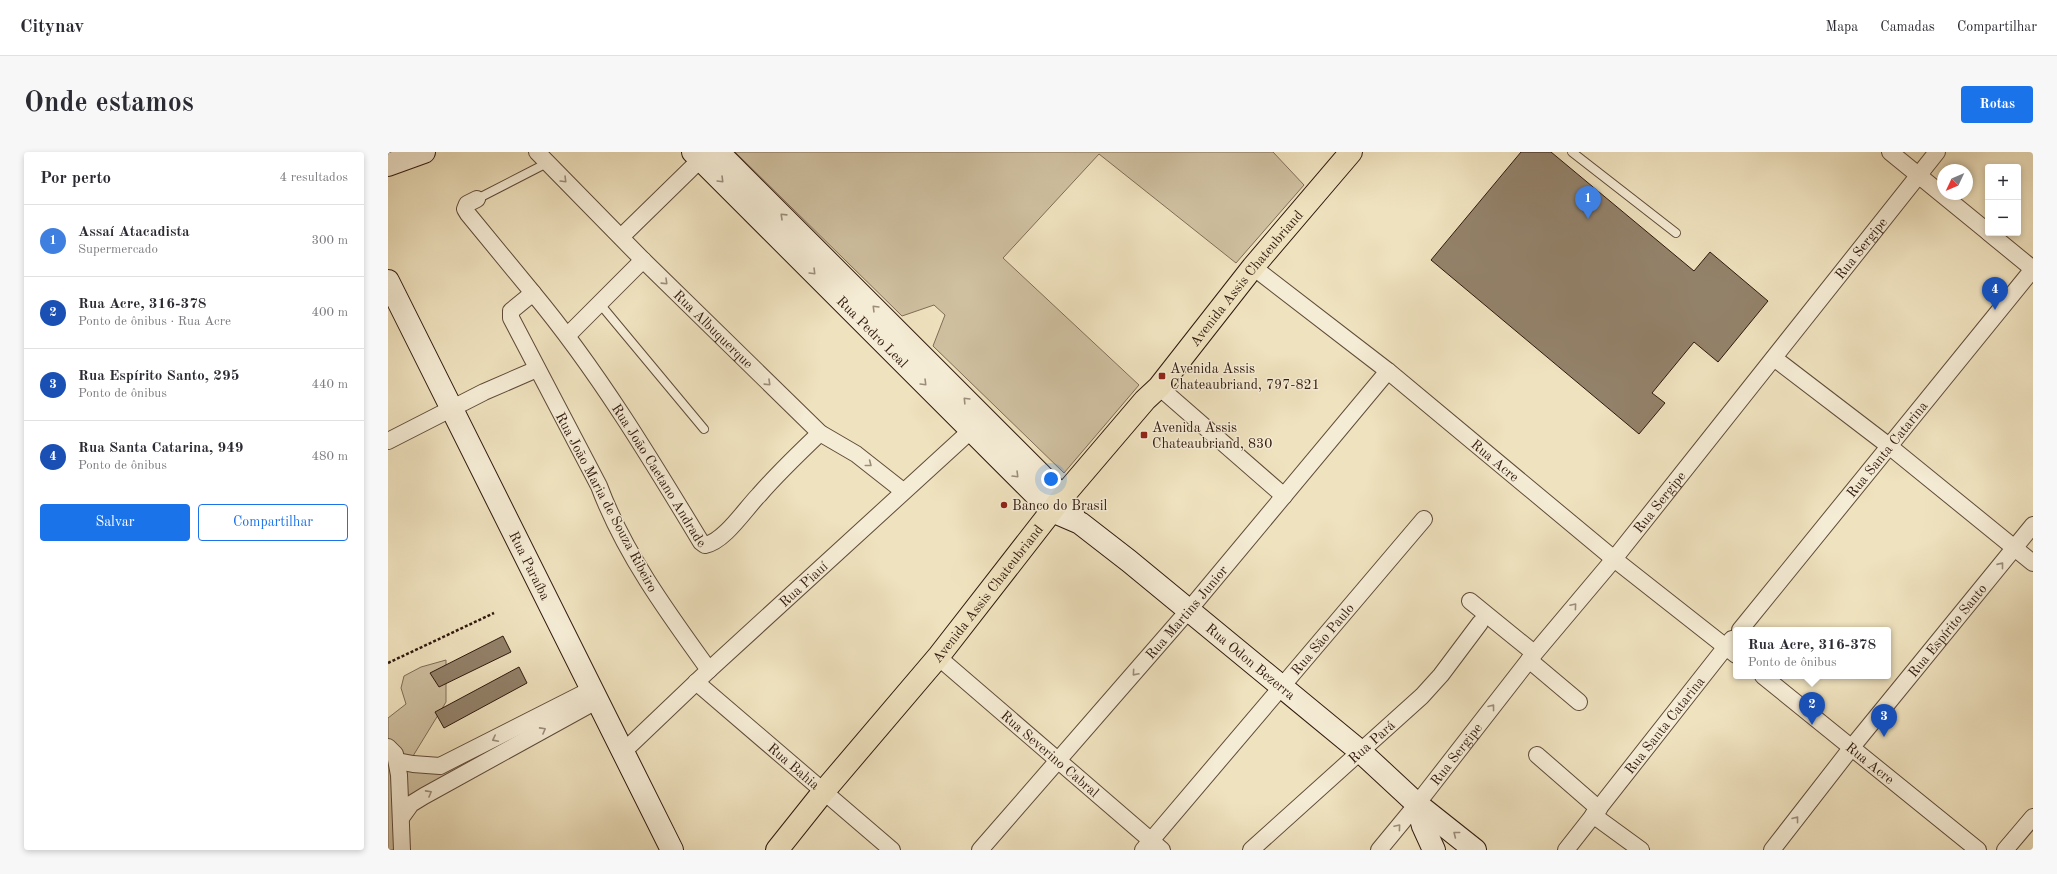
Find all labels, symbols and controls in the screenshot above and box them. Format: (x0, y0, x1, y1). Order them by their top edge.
text: Citynav (20, 18, 84, 37)
text: Mapa (1825, 20, 1858, 34)
text: Camadas (1880, 20, 1935, 34)
text: Compartilhar (1957, 20, 2037, 34)
button: Rotas (1961, 86, 2033, 123)
text: Onde estamos (24, 90, 194, 118)
north arrow (1937, 164, 1973, 200)
map controls (1985, 164, 2021, 236)
button: + (1985, 164, 2021, 200)
text: Por perto (40, 170, 111, 187)
text: 4 resultados (280, 171, 348, 184)
one-way arrow (559, 175, 567, 183)
one-way arrow (716, 175, 724, 183)
pin: 1 (1575, 186, 1601, 219)
button: − (1985, 200, 2021, 236)
street label: Avenida Assis Chateubriand (1188, 208, 1306, 349)
one-way arrow (780, 213, 788, 221)
street label: Rua Sergipe (1833, 215, 1890, 282)
text: Assaí Atacadista (78, 225, 190, 240)
text: 1 (49, 234, 57, 247)
text: 300 m (311, 234, 348, 247)
text: Supermercado (78, 243, 158, 256)
one-way arrow (808, 267, 816, 275)
one-way arrow (660, 277, 668, 285)
pin: 4 (1982, 277, 2008, 310)
street label: Rua Albuquerque (670, 288, 755, 371)
street label: Rua Pedro Leal (834, 294, 910, 371)
text: Rua Acre, 316-378 (78, 297, 207, 312)
one-way arrow (872, 305, 880, 313)
text: 2 (49, 306, 57, 319)
text: 400 m (311, 306, 348, 319)
text: Ponto de ônibus · Rua Acre (78, 315, 231, 328)
place label: Avenida Assis Chateaubriand, 797-821 (1170, 362, 1320, 392)
text: Rua Espírito Santo, 295 (78, 369, 239, 384)
marker: Avenida Assis Chateaubriand, 797-821 (1157, 371, 1167, 381)
text: 3 (49, 378, 57, 391)
text: 440 m (311, 378, 348, 391)
one-way arrow (763, 378, 771, 386)
one-way arrow (919, 378, 927, 386)
text: Ponto de ônibus (78, 387, 167, 400)
one-way arrow (963, 397, 971, 405)
street label: Rua Santa Catarina (1845, 399, 1931, 500)
street label: Rua João Caetano Andrade (609, 402, 708, 551)
street label: Rua João Maria de Souza Ribeiro (553, 410, 660, 595)
place label: Avenida Assis Chateaubriand, 830 (1152, 421, 1272, 451)
marker: Avenida Assis Chateaubriand, 830 (1139, 430, 1149, 440)
street label: Rua Acre (1468, 437, 1521, 485)
text: Rua Santa Catarina, 949 (78, 441, 244, 456)
text: 4 (49, 450, 57, 463)
text: 480 m (311, 450, 348, 463)
text: Ponto de ônibus (78, 459, 167, 472)
one-way arrow (864, 459, 871, 466)
your location (1041, 469, 1061, 489)
street label: Rua Sergipe (1632, 469, 1689, 536)
one-way arrow (1011, 470, 1019, 478)
place label: Banco do Brasil (1012, 499, 1107, 513)
marker: Banco do Brasil (999, 500, 1009, 510)
button: Salvar (40, 504, 190, 541)
button: Compartilhar (198, 504, 348, 541)
street label: Avenida Assis Chateubriand (930, 522, 1046, 666)
street label: Rua Paraíba (506, 529, 552, 603)
street label: Rua Piauí (777, 559, 831, 610)
street label: Rua Martins Junior (1143, 563, 1231, 662)
one-way arrow (1996, 563, 2003, 570)
street label: Rua Espírito Santo (1906, 582, 1990, 680)
street label: Rua São Paulo (1289, 601, 1357, 678)
one-way arrow (1569, 603, 1576, 611)
street label: Rua Odon Bezerra (1203, 621, 1298, 703)
popup (1733, 627, 1891, 679)
text: Rua Acre, 316-378 (1748, 638, 1876, 653)
text: Ponto de ônibus (1748, 656, 1837, 669)
one-way arrow (1133, 668, 1140, 675)
street label: Rua Santa Catarina (1623, 674, 1708, 777)
pin: 2 (1799, 692, 1825, 725)
one-way arrow (1487, 704, 1494, 711)
pin: 3 (1871, 704, 1897, 737)
street label: Rua Severino Cabral (998, 708, 1101, 800)
street label: Rua Pará (1346, 718, 1398, 767)
street label: Rua Sergipe (1428, 721, 1485, 788)
one-way arrow (539, 728, 546, 735)
one-way arrow (492, 734, 499, 742)
street label: Rua Acre (1843, 740, 1896, 787)
street label: Rua Bahia (765, 741, 822, 793)
one-way arrow (425, 790, 432, 797)
one-way arrow (1791, 817, 1798, 824)
one-way arrow (1393, 825, 1400, 832)
one-way arrow (1454, 832, 1461, 839)

